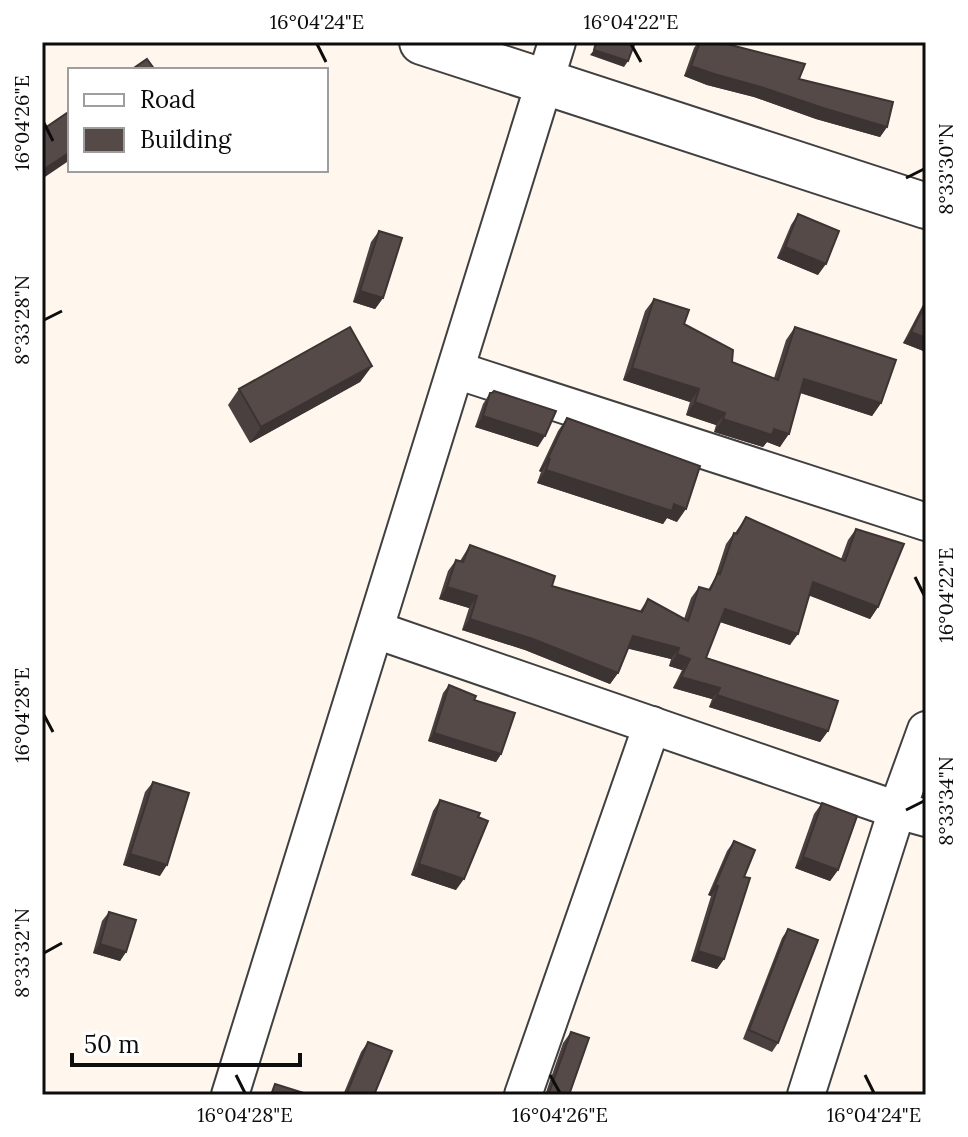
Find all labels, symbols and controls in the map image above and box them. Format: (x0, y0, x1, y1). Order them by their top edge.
text: 16°04'24"E (270, 9, 364, 34)
text: 16°04'22"E (584, 9, 678, 34)
legend (68, 68, 328, 172)
text: 16°04'26"E (9, 75, 34, 171)
text: Road (140, 84, 196, 115)
text: 8°33'30"N (933, 123, 958, 215)
text: Building (140, 124, 232, 155)
text: 8°33'28"N (9, 275, 34, 365)
text: 16°04'22"E (933, 548, 958, 642)
text: 16°04'28"E (9, 667, 34, 763)
text: 8°33'34"N (933, 756, 958, 846)
text: 8°33'32"N (9, 908, 34, 998)
scale bar (72, 1017, 300, 1067)
text: 50 m (84, 1029, 140, 1060)
text: 16°04'28"E (197, 1102, 293, 1127)
text: 16°04'26"E (512, 1102, 608, 1127)
text: 16°04'24"E (827, 1102, 921, 1127)

